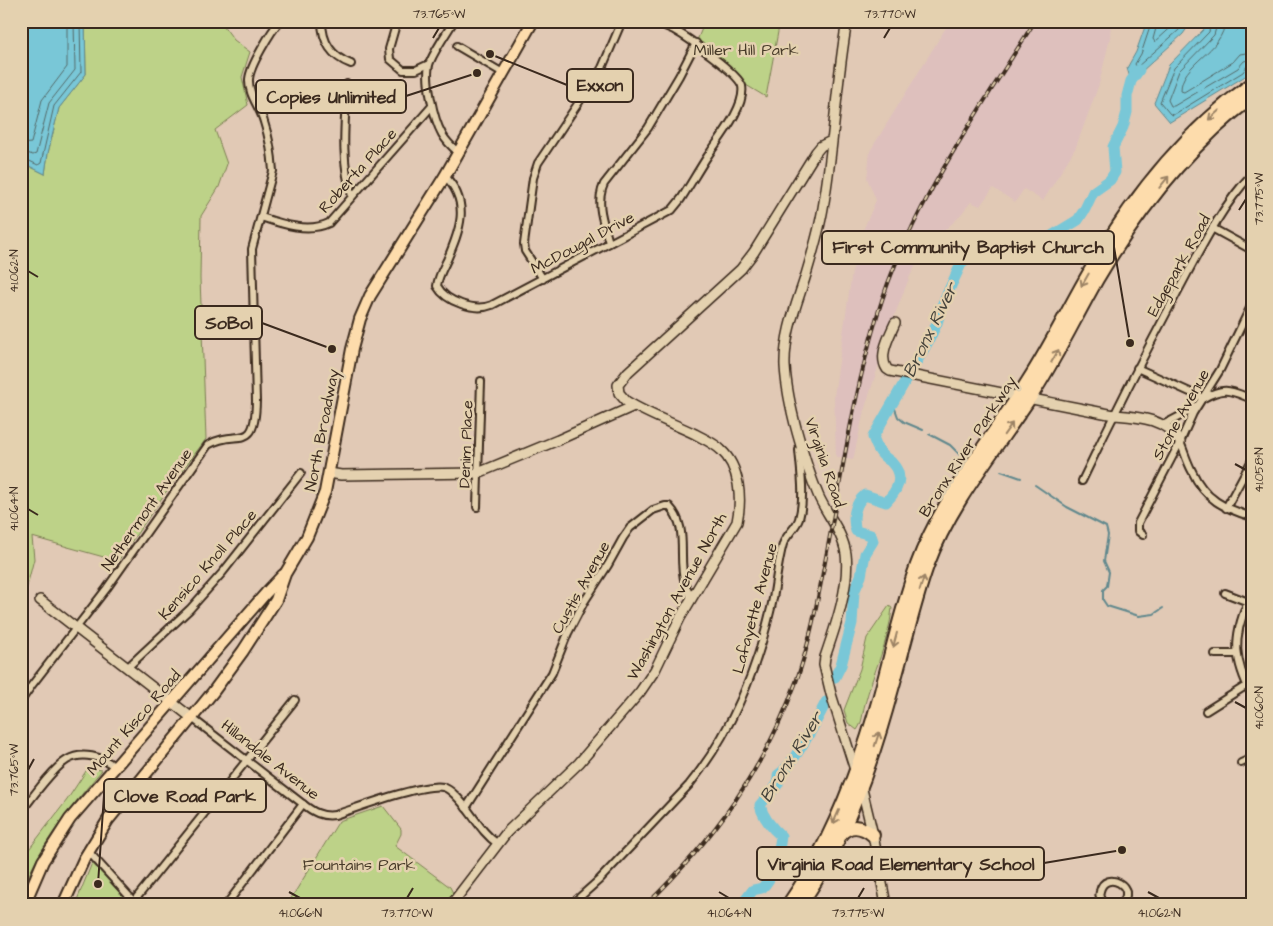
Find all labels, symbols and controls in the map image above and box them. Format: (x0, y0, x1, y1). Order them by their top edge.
text: 73.765°W (413, 6, 466, 23)
text: 73.770°W (864, 6, 916, 23)
park label: Miller Hill Park (693, 39, 799, 61)
callout: Exxon (567, 69, 633, 102)
text: Exxon (577, 73, 623, 98)
callout: Copies Unlimited (256, 80, 406, 113)
text: Copies Unlimited (266, 85, 396, 110)
one-way arrow (1207, 109, 1220, 120)
street label: Roberta Place (314, 123, 402, 218)
text: 73.775°W (1251, 172, 1268, 225)
one-way arrow (1158, 176, 1169, 189)
street label: McDougal Drive (527, 206, 639, 280)
street label: Edgepark Road (1142, 211, 1217, 321)
callout: First Community Baptist Church (822, 231, 1114, 264)
text: First Community Baptist Church (832, 235, 1105, 261)
text: 41.062°N (6, 249, 23, 293)
one-way arrow (1080, 272, 1090, 287)
water label: Bronx River (897, 277, 965, 382)
callout: SoBol (195, 306, 262, 339)
text: SoBol (204, 311, 253, 336)
one-way arrow (1050, 349, 1060, 364)
street label: Stone Avenue (1147, 365, 1215, 464)
street label: North Broadway (299, 367, 346, 493)
street label: Bronx River Parkway (914, 372, 1023, 522)
street label: Denim Place (453, 399, 479, 488)
street label: Virginia Road (798, 414, 851, 511)
one-way arrow (1003, 422, 1013, 436)
street label: Nethermont Avenue (96, 444, 198, 575)
text: 41.058°N (1251, 447, 1268, 493)
text: 41.064°N (6, 486, 23, 531)
street label: Kensico Knoll Place (153, 504, 262, 625)
street label: Washington Avenue North (622, 509, 733, 685)
street label: Custis Avenue (546, 537, 616, 638)
street label: Lafayette Avenue (727, 540, 784, 676)
one-way arrow (918, 576, 927, 591)
one-way arrow (890, 632, 899, 648)
street label: Mount Kisco Road (82, 665, 186, 780)
text: 41.060°N (1251, 685, 1268, 730)
water label: Bronx River (754, 706, 830, 807)
street label: Hillandale Avenue (217, 714, 324, 805)
one-way arrow (873, 732, 883, 748)
text: 73.765°W (6, 743, 23, 796)
callout: Clove Road Park (104, 779, 266, 812)
text: Clove Road Park (114, 784, 257, 809)
one-way arrow (831, 809, 841, 824)
callout: Virginia Road Elementary School (757, 847, 1044, 880)
text: Virginia Road Elementary School (767, 852, 1035, 878)
park label: Fountains Park (303, 854, 416, 876)
text: 41.066°N (278, 905, 323, 922)
text: 73.770°W (381, 905, 433, 922)
text: 41.064°N (707, 905, 752, 922)
text: 73.775°W (832, 905, 885, 922)
text: 41.062°N (1137, 905, 1181, 922)

